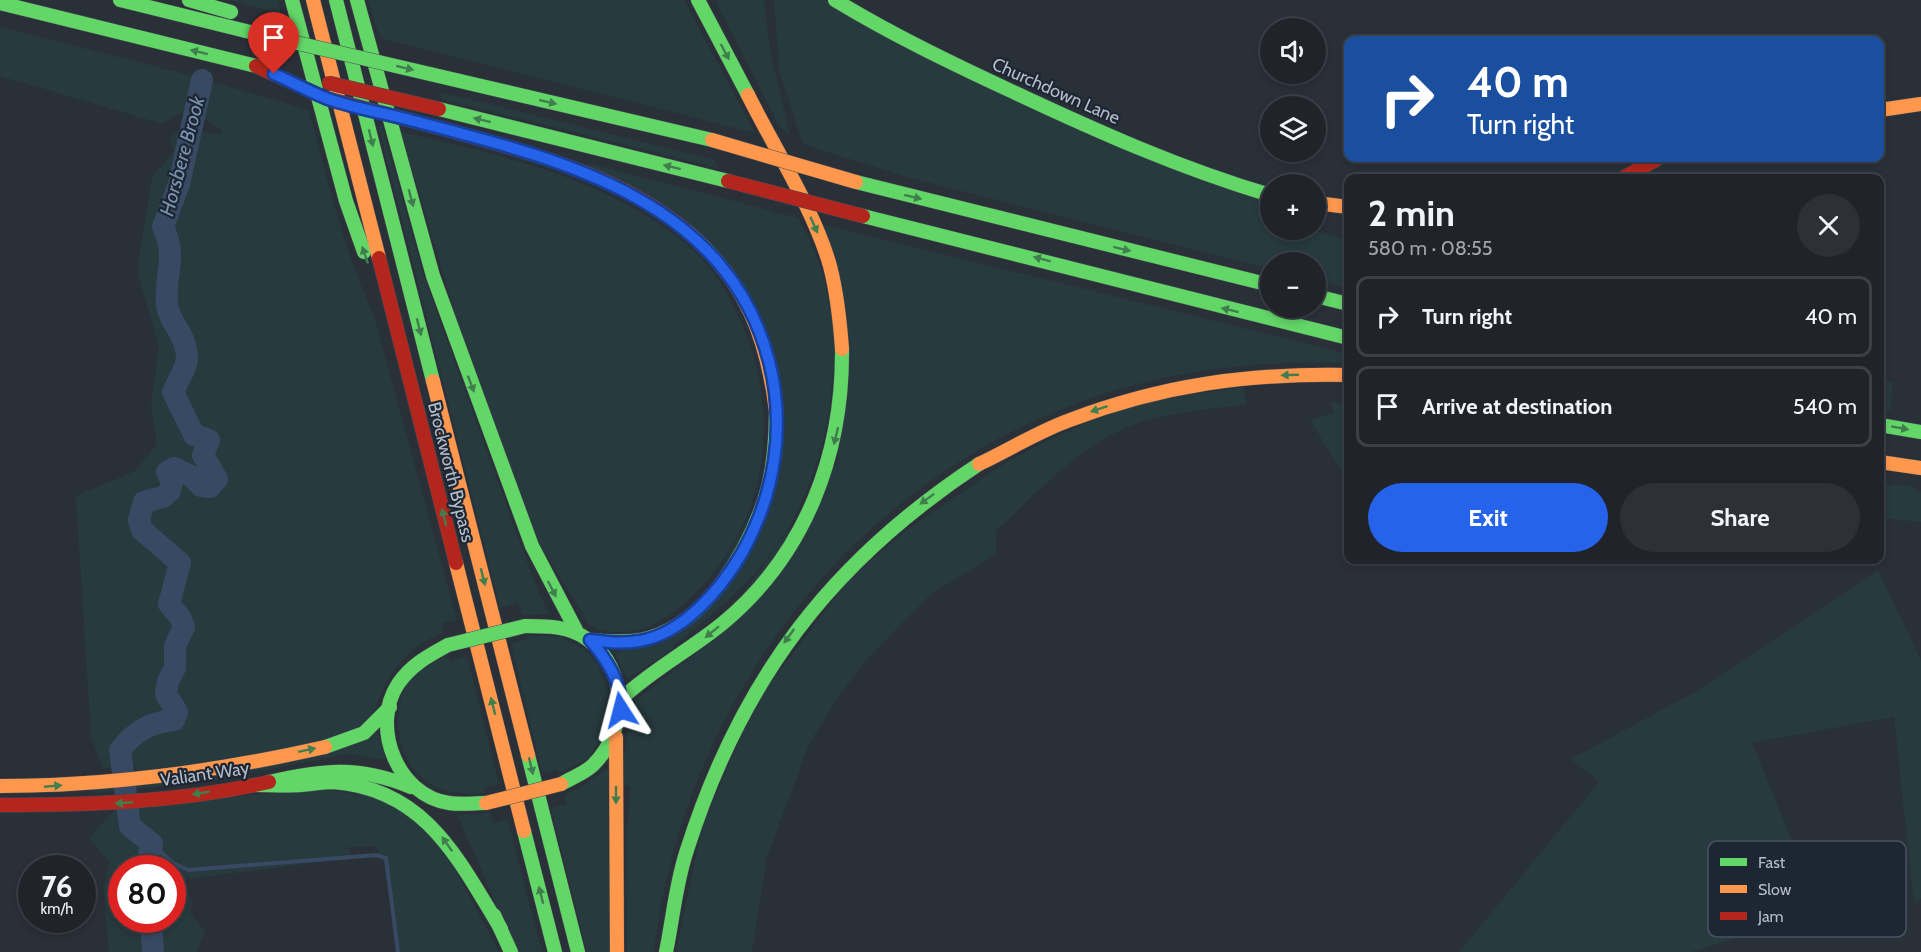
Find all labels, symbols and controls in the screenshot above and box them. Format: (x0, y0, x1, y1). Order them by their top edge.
pin (248, 12, 299, 74)
map controls (1260, 18, 1326, 318)
button: sound (1260, 18, 1326, 84)
icon: arrive (257, 21, 290, 54)
one-way arrow (720, 43, 730, 60)
one-way arrow (190, 46, 208, 56)
street label: Churchdown Lane (989, 53, 1123, 129)
text: 40 m (1467, 56, 1569, 108)
icon: right (1368, 60, 1446, 138)
one-way arrow (396, 64, 415, 74)
water label: Horsbere Brook (155, 92, 210, 218)
button: layers (1260, 96, 1326, 162)
one-way arrow (539, 97, 557, 107)
text: Turn right (1467, 108, 1574, 141)
one-way arrow (473, 115, 492, 125)
one-way arrow (367, 129, 377, 147)
one-way arrow (662, 162, 681, 172)
button: + (1260, 174, 1326, 240)
one-way arrow (406, 189, 416, 208)
text: 2 min (1368, 191, 1455, 235)
one-way arrow (903, 192, 922, 202)
button: close (1797, 194, 1860, 257)
one-way arrow (809, 217, 819, 235)
text: 580 m · 08:55 (1368, 236, 1493, 260)
one-way arrow (1113, 245, 1131, 255)
one-way arrow (359, 246, 369, 264)
button: − (1260, 252, 1326, 318)
one-way arrow (1033, 254, 1051, 264)
icon: right (1371, 300, 1404, 333)
text: Turn right (1422, 303, 1512, 330)
text: 40 m (1805, 303, 1857, 330)
one-way arrow (1221, 304, 1240, 314)
one-way arrow (415, 318, 425, 336)
one-way arrow (1281, 370, 1300, 380)
one-way arrow (467, 375, 477, 393)
icon: arrive (1371, 390, 1404, 423)
text: Arrive at destination (1422, 393, 1612, 420)
text: 540 m (1793, 393, 1857, 420)
street label: Brockworth Bypass (423, 400, 479, 544)
one-way arrow (1090, 405, 1108, 414)
one-way arrow (1891, 424, 1910, 433)
one-way arrow (831, 427, 841, 446)
button: Exit (1368, 483, 1608, 552)
button: Share (1620, 483, 1860, 552)
one-way arrow (920, 493, 935, 505)
one-way arrow (439, 508, 449, 527)
one-way arrow (478, 568, 488, 586)
one-way arrow (548, 580, 557, 597)
one-way arrow (704, 625, 719, 638)
one-way arrow (784, 629, 796, 644)
position arrow (589, 678, 653, 742)
one-way arrow (488, 697, 497, 715)
one-way arrow (298, 745, 317, 754)
street label: Valiant Way (159, 757, 251, 791)
one-way arrow (526, 757, 536, 775)
one-way arrow (44, 781, 63, 791)
one-way arrow (611, 786, 621, 805)
one-way arrow (191, 789, 210, 798)
one-way arrow (114, 798, 133, 807)
one-way arrow (441, 836, 453, 852)
legend (1708, 841, 1906, 937)
text: Fast (1758, 853, 1786, 872)
speed limit sign: 80 (108, 855, 186, 933)
text: 76 (41, 868, 73, 905)
text: Slow (1758, 880, 1792, 899)
one-way arrow (536, 886, 545, 904)
text: km/h (41, 900, 73, 918)
text: Jam (1757, 907, 1784, 926)

